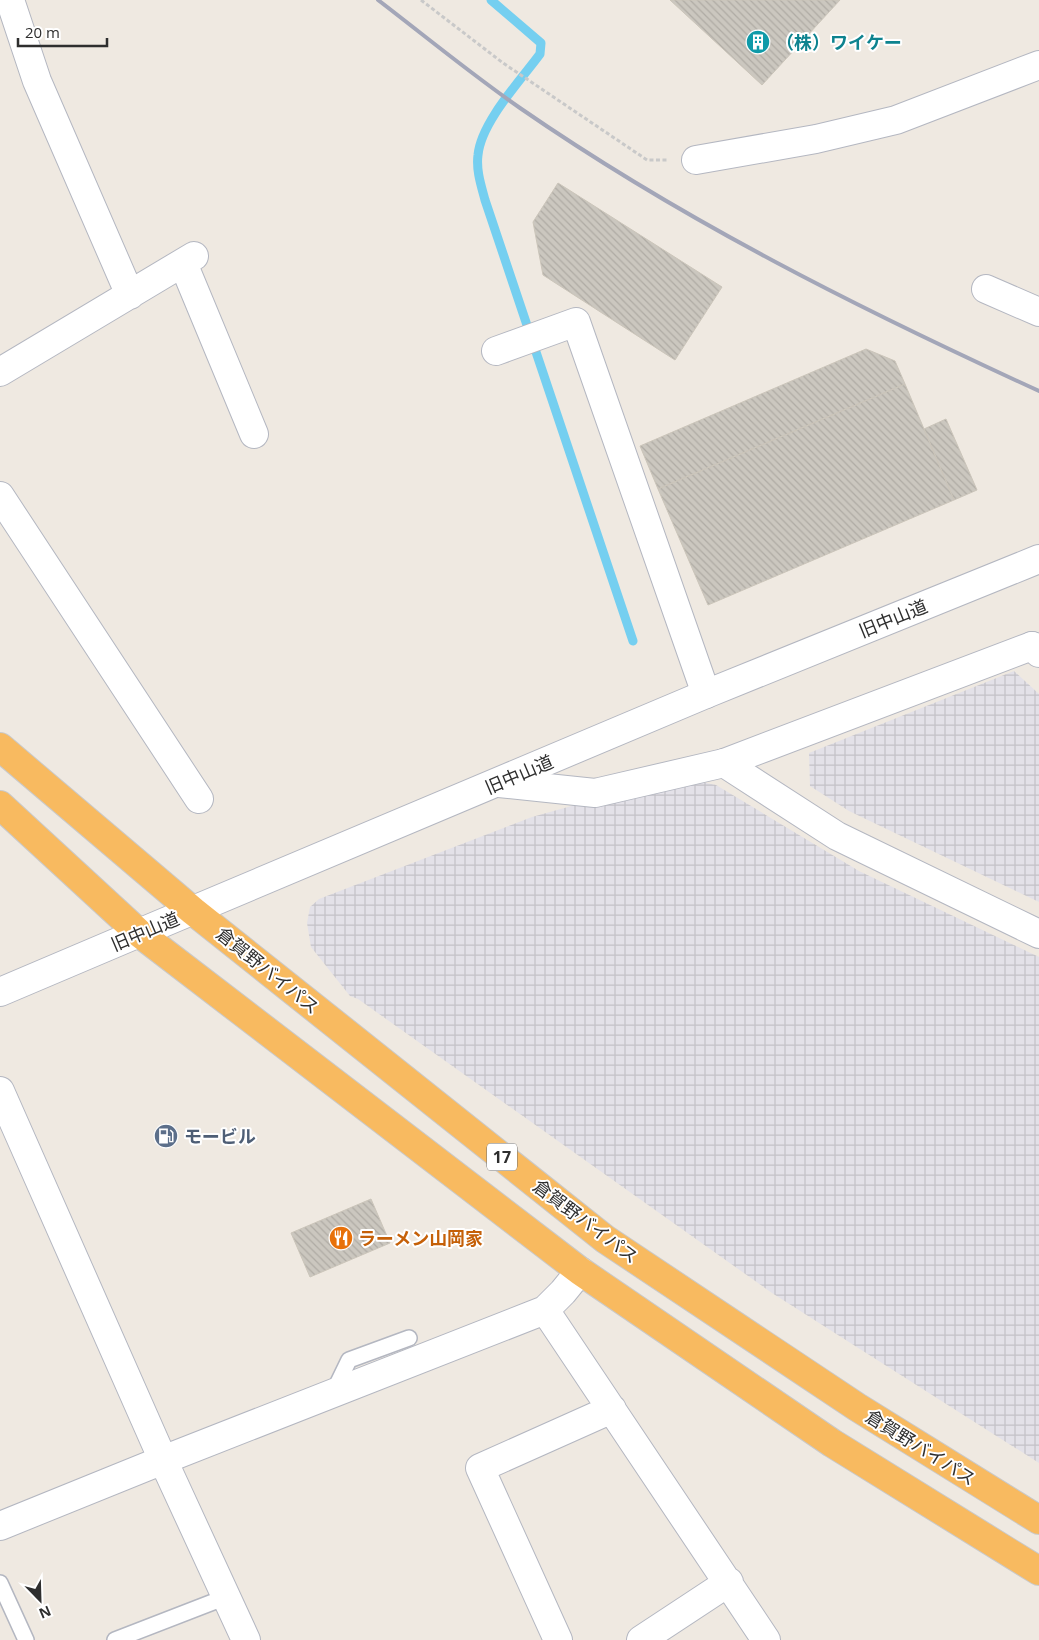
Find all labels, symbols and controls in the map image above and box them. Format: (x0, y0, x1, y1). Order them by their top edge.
scale bar (18, 15, 106, 47)
text: 20 m (25, 22, 60, 42)
building icon: （株）ワイケー (745, 29, 771, 55)
place label: （株）ワイケー (776, 30, 902, 54)
street label: 旧中山道 (855, 593, 931, 643)
street label: 旧中山道 (481, 749, 557, 799)
street label: 旧中山道 (107, 906, 183, 956)
street label: 倉賀野バイパス (212, 921, 324, 1019)
fuel station icon: モービル (153, 1123, 179, 1149)
place label: モービル (184, 1124, 256, 1148)
road number: 17 (487, 1144, 517, 1170)
street label: 倉賀野バイパス (529, 1174, 643, 1268)
restaurant icon: ラーメン山岡家 (328, 1225, 354, 1251)
place label: ラーメン山岡家 (358, 1226, 483, 1250)
street label: 倉賀野バイパス (861, 1404, 981, 1490)
north arrow (15, 1575, 65, 1625)
text: N (36, 1601, 54, 1623)

